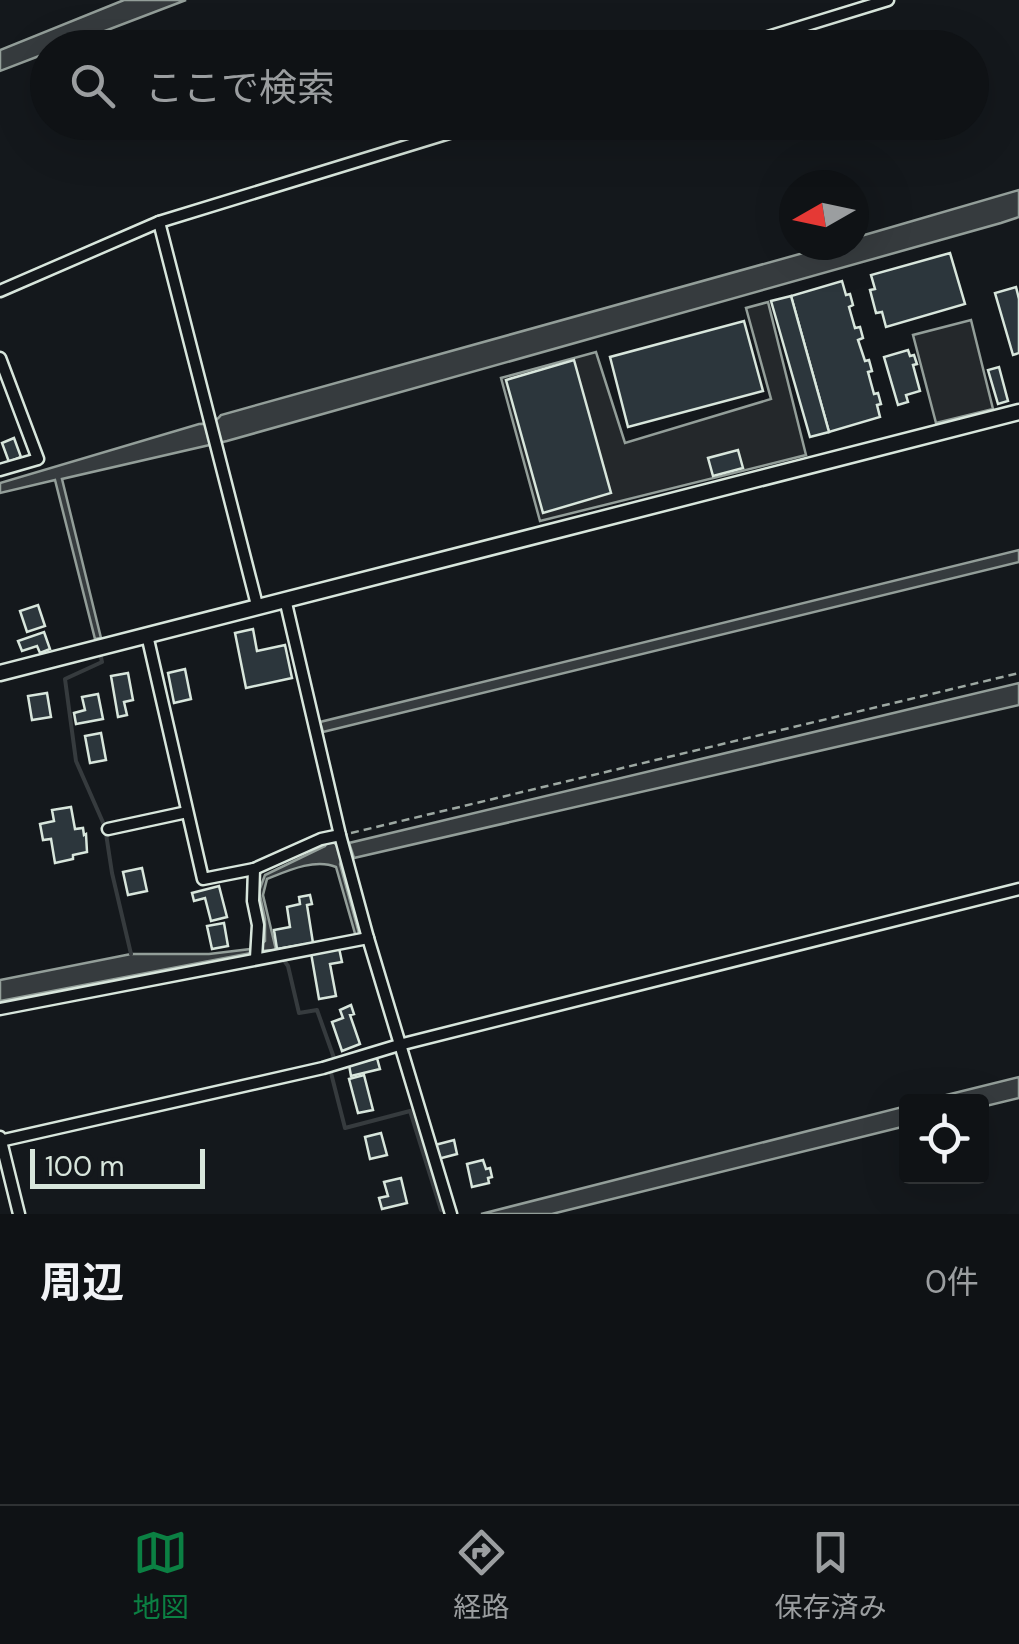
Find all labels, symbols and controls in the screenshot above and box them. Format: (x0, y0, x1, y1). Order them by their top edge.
search box (30, 30, 989, 140)
icon: search (65, 58, 120, 113)
text: ここで検索 (145, 63, 335, 113)
north arrow (779, 170, 869, 260)
map controls (899, 1094, 989, 1184)
button: locate (899, 1094, 989, 1184)
scale bar (30, 1144, 205, 1188)
text: 100 m (45, 1148, 124, 1185)
text: 周辺 (40, 1255, 124, 1310)
text: 0件 (925, 1261, 979, 1303)
tab: 地図 (132, 1525, 189, 1626)
tab: 経路 (453, 1525, 510, 1626)
tab: 保存済み (774, 1525, 887, 1626)

